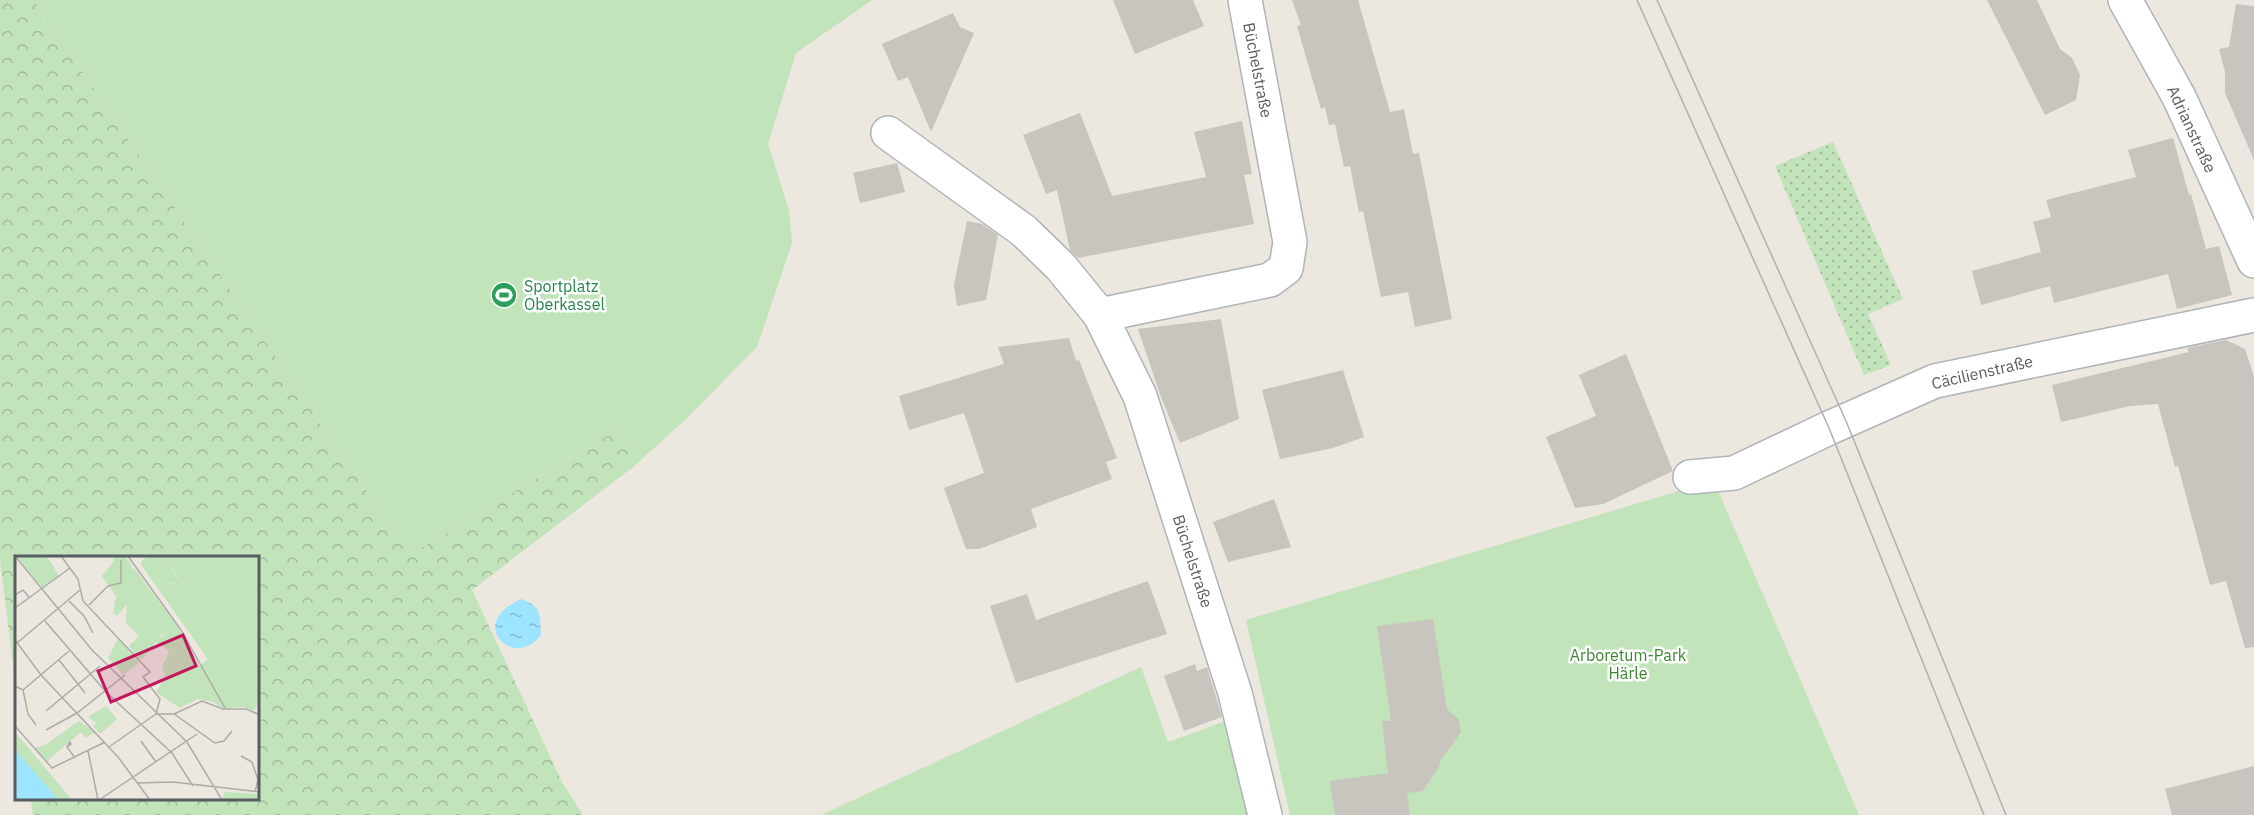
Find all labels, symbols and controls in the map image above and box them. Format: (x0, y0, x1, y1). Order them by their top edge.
street label: Büchelstraße (1239, 21, 1277, 119)
street label: Adrianstraße (2163, 82, 2221, 176)
place label: Sportplatz Oberkassel (524, 276, 605, 314)
sports icon: Sportplatz Oberkassel (489, 280, 519, 310)
street label: Cäcilienstraße (1929, 351, 2035, 393)
street label: Büchelstraße (1169, 512, 1217, 610)
inset map (15, 556, 260, 800)
park label: Arboretum-Park Härle (1570, 645, 1687, 683)

